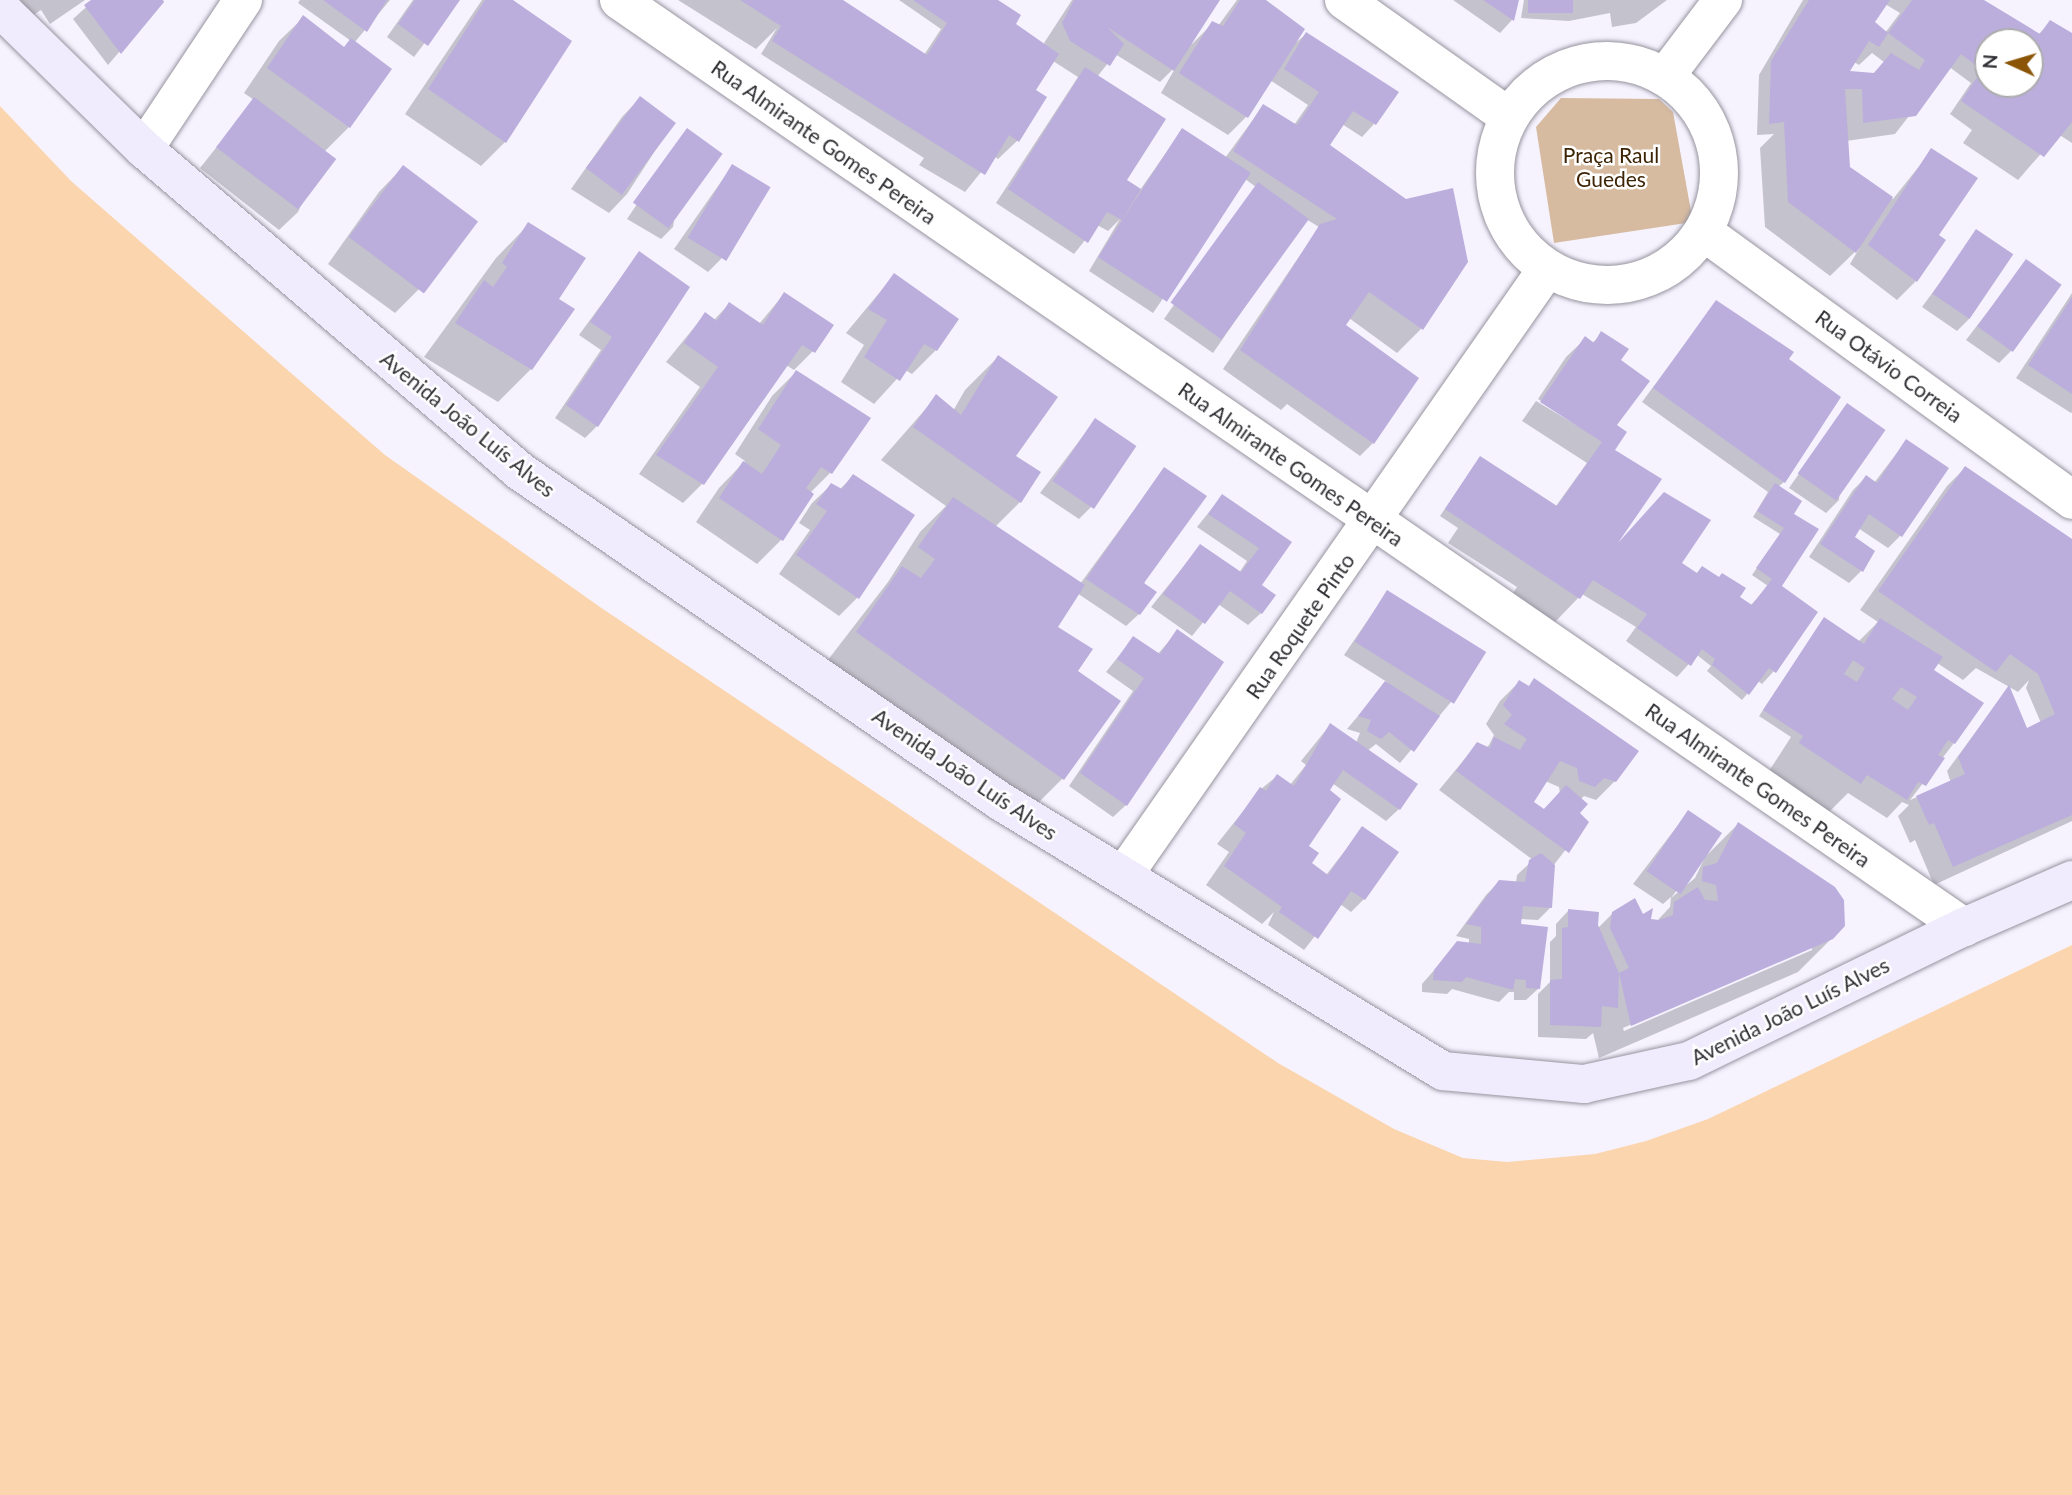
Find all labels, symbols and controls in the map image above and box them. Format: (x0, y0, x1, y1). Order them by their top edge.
north arrow (1974, 28, 2044, 98)
street label: Rua Almirante Gomes Pereira (706, 54, 942, 230)
text: N (1978, 54, 2002, 70)
park label: Praça Raul Guedes (1563, 142, 1659, 192)
street label: Rua Otávio Correia (1811, 304, 1967, 428)
street label: Avenida João Luís Alves (375, 345, 561, 503)
street label: Rua Almirante Gomes Pereira (1173, 376, 1409, 552)
street label: Rua Roquete Pinto (1240, 548, 1360, 704)
street label: Rua Almirante Gomes Pereira (1640, 697, 1876, 873)
street label: Avenida João Luís Alves (867, 702, 1063, 846)
street label: Avenida João Luís Alves (1686, 952, 1894, 1070)

